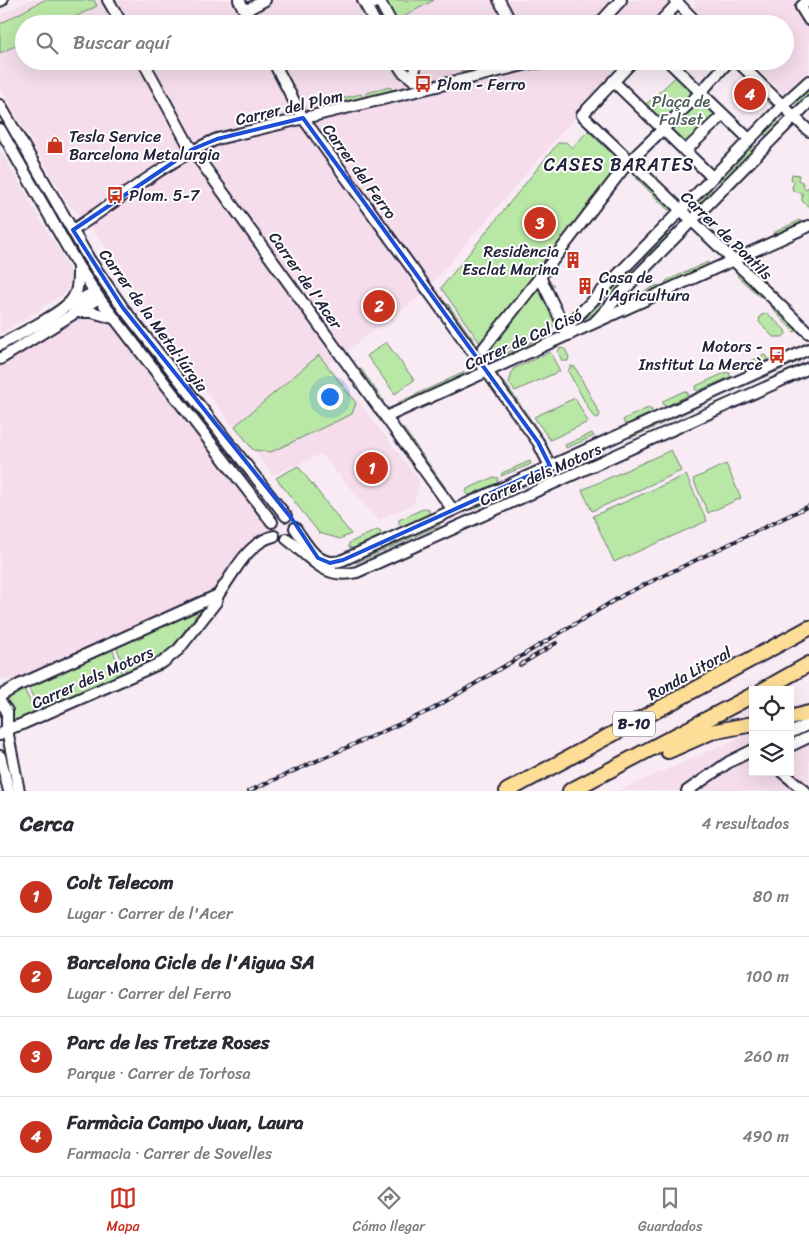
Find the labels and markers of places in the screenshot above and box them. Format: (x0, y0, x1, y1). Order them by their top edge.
place label: Plom - Ferro (437, 70, 525, 99)
bus stop icon: Plom - Ferro (413, 74, 433, 94)
pin: 4 (734, 75, 766, 113)
place label: Tesla Service Barcelona Metalurgia (69, 122, 220, 169)
shop icon: Tesla Service Barcelona Metalurgia (45, 135, 65, 155)
place label: Plom. 5-7 (129, 181, 200, 210)
bus stop icon: Plom. 5-7 (105, 185, 125, 205)
pin: 3 (524, 204, 556, 242)
place label: Residència Esclat Marina (462, 237, 559, 284)
building icon: Residència Esclat Marina (563, 250, 583, 270)
place label: Casa de l'Agricultura (599, 263, 690, 310)
building icon: Casa de l'Agricultura (575, 276, 595, 296)
pin: 2 (363, 287, 395, 325)
place label: Motors - Institut La Mercè (638, 332, 763, 379)
bus stop icon: Motors - Institut La Mercè (767, 345, 787, 365)
pin: 1 (356, 449, 388, 487)

